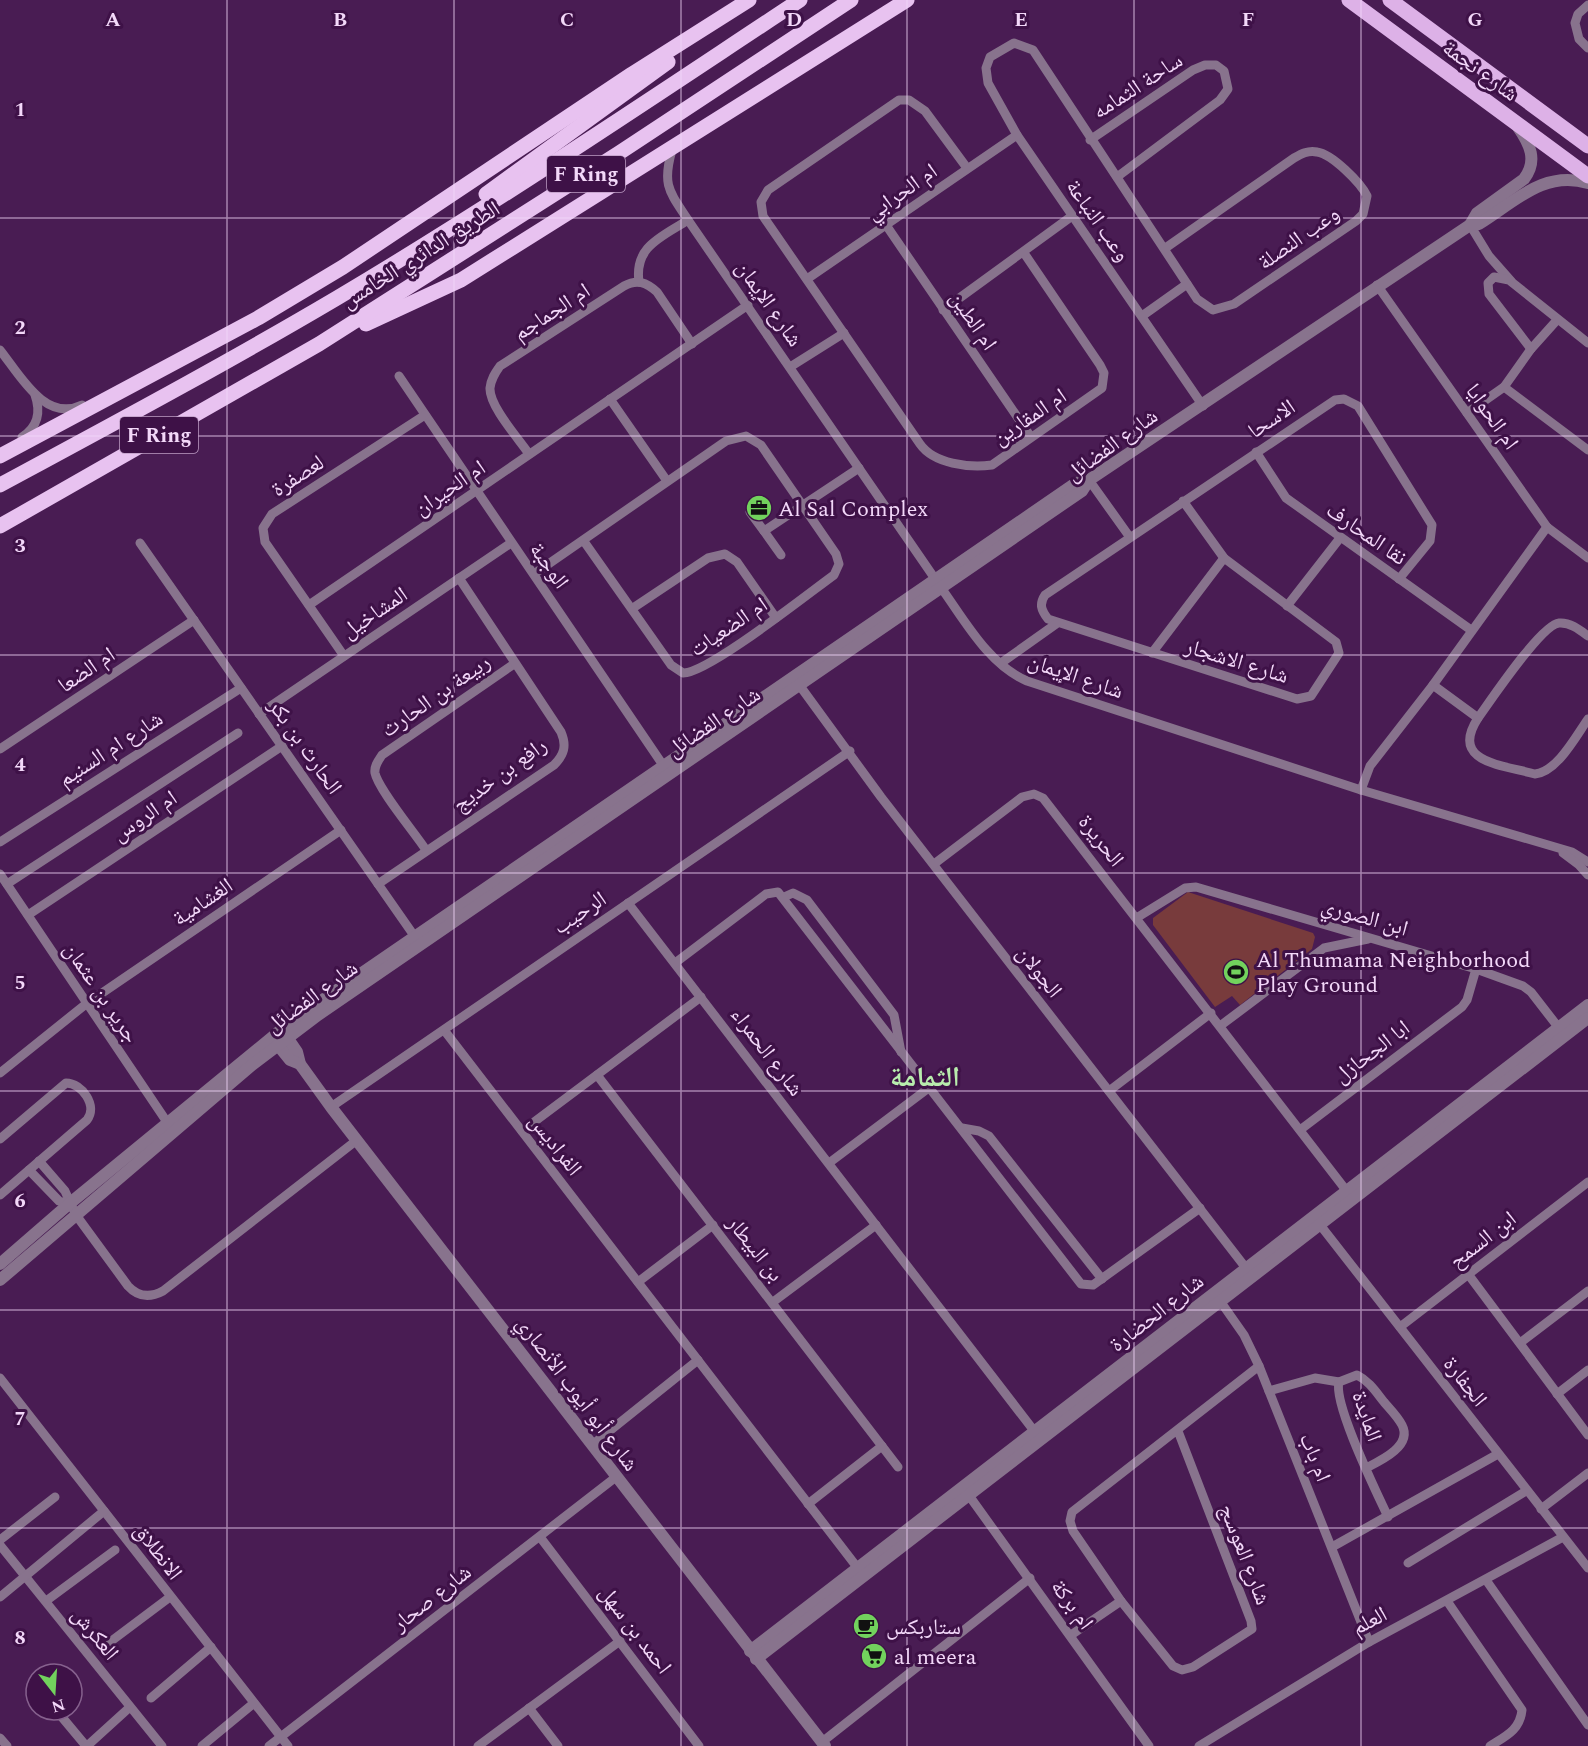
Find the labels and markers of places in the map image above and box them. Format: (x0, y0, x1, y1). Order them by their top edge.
office icon: Al Sal Complex (744, 493, 774, 523)
place label: Al Sal Complex (778, 493, 928, 526)
place label: Al Thumama Neighborhood Play Ground (1256, 944, 1530, 1002)
sports icon: Al Thumama Neighborhood Play Ground (1221, 957, 1251, 987)
cafe icon: ستاربكس (851, 1611, 881, 1641)
place label: ستاربكس (886, 1611, 961, 1644)
supermarket icon: al meera (859, 1641, 889, 1671)
place label: al meera (894, 1641, 977, 1674)

